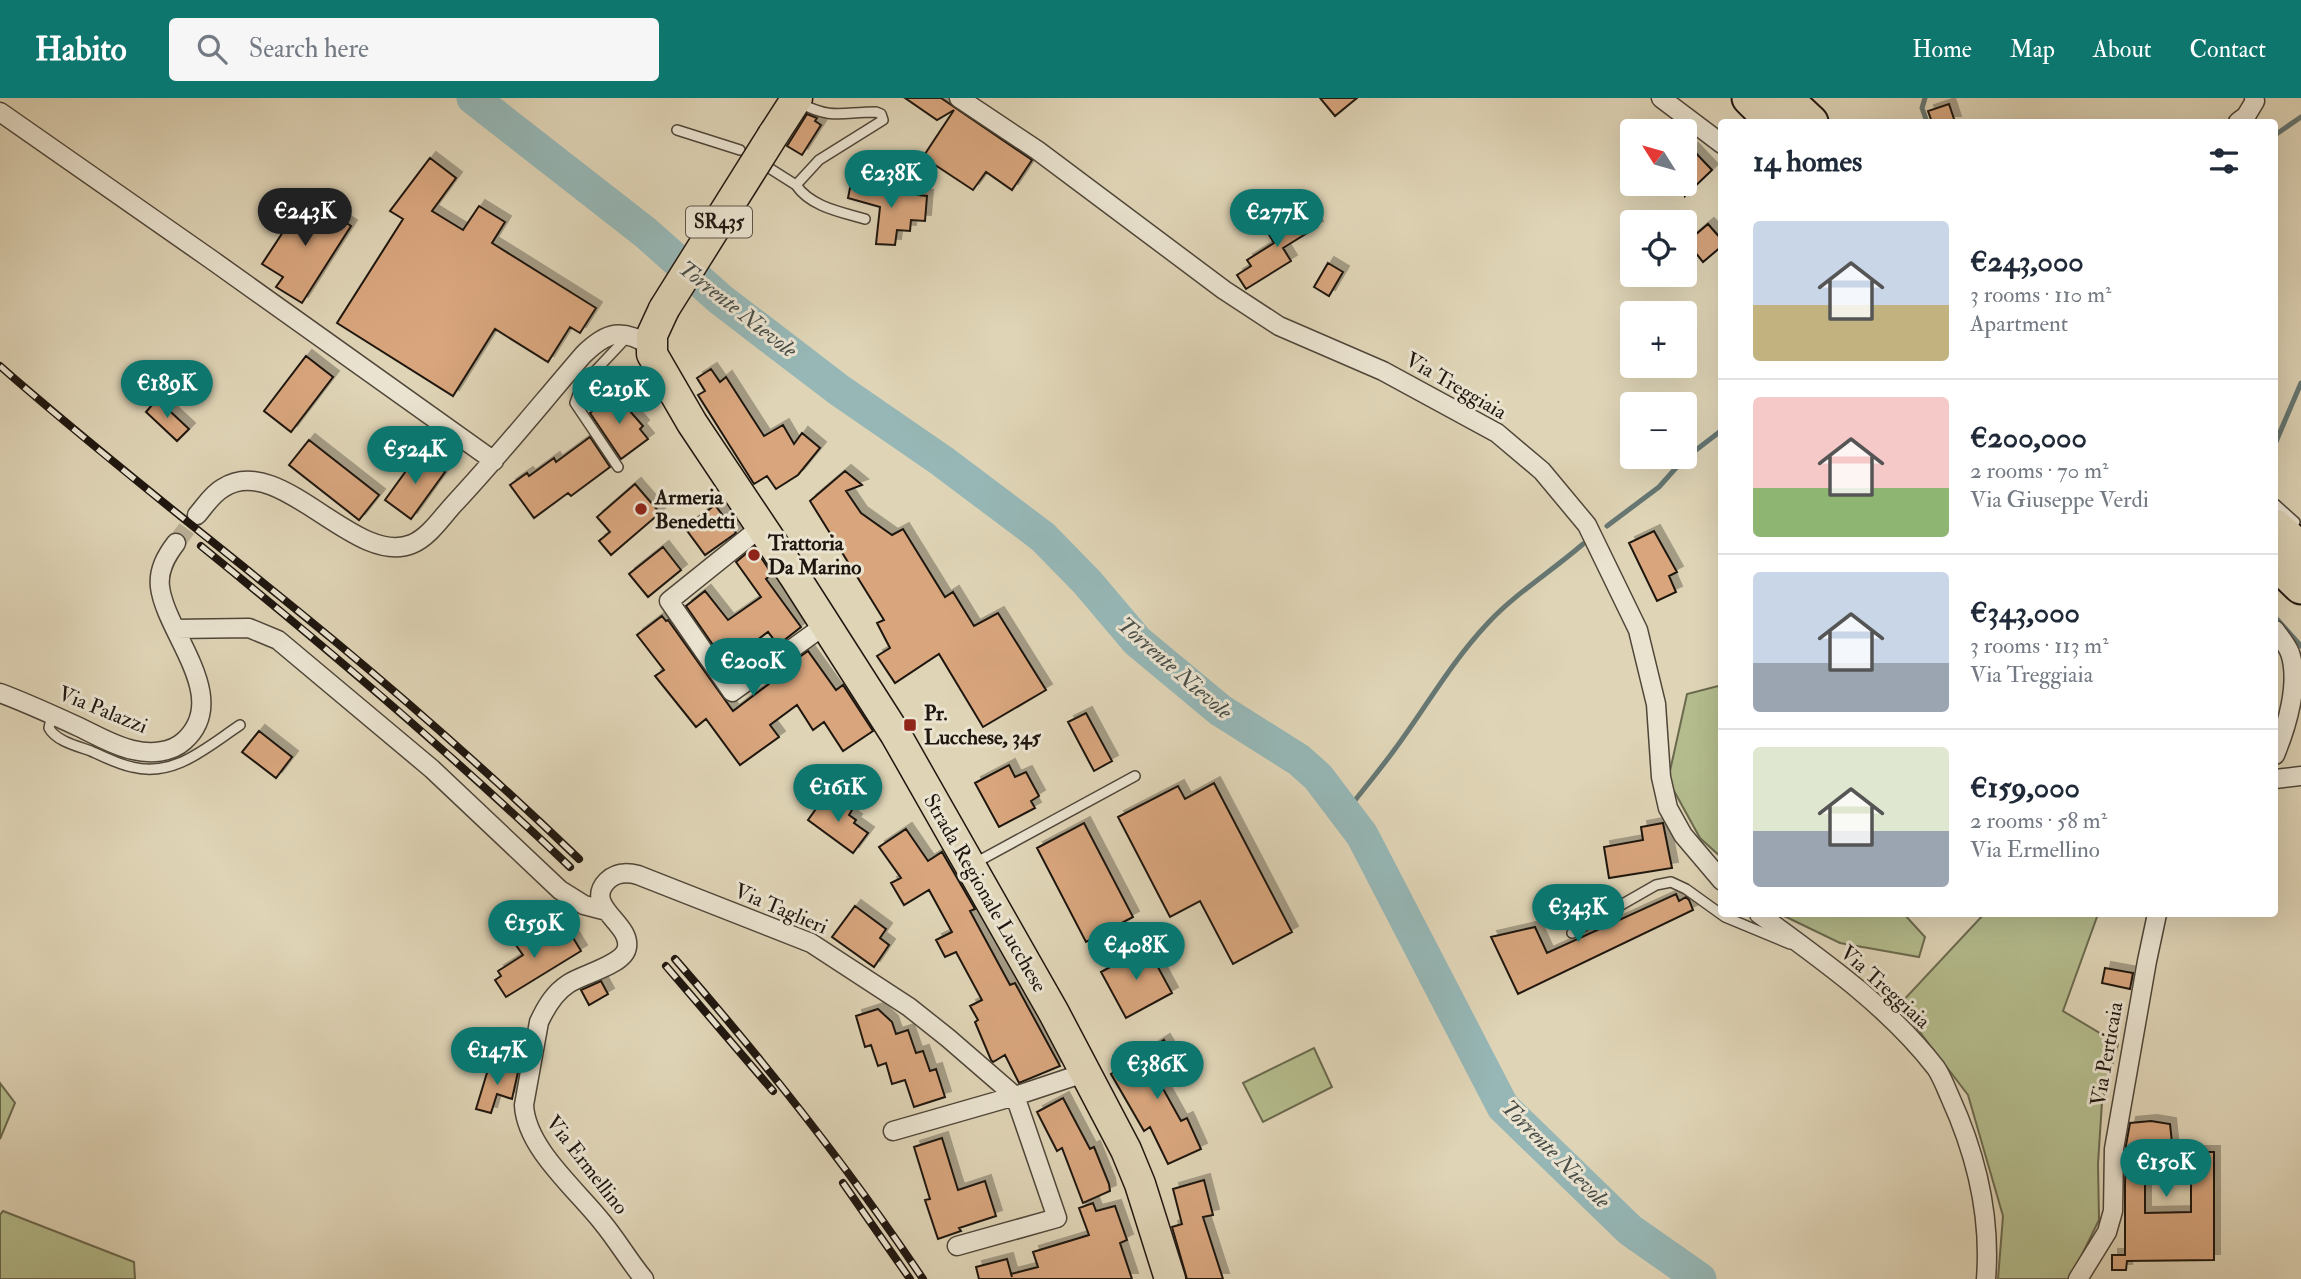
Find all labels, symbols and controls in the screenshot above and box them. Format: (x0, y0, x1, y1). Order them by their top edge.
search box (169, 18, 659, 81)
text: Habito (35, 29, 127, 70)
icon: search (193, 30, 231, 68)
text: Search here (249, 33, 369, 65)
text: Home (1912, 34, 1972, 65)
text: Map (2010, 34, 2055, 65)
text: About (2093, 34, 2152, 65)
text: Contact (2190, 34, 2266, 65)
north arrow (1620, 119, 1698, 196)
map controls (1620, 119, 1697, 469)
icon: filters (2205, 142, 2243, 180)
text: 14 homes (1753, 143, 1862, 180)
pin: €238K (842, 150, 940, 210)
text: €238K (861, 158, 921, 187)
pin: €243K (256, 188, 354, 248)
pin: €277K (1228, 190, 1326, 249)
text: €243K (274, 196, 336, 225)
text: €277K (1246, 197, 1308, 226)
road number: SR435 (686, 206, 752, 238)
button: locate (1620, 210, 1697, 287)
text: €243,000 (1970, 243, 2084, 280)
icon: home (1809, 249, 1893, 333)
water label: Torrente Nievole (673, 254, 803, 365)
text: 3 rooms · 110 m² (1970, 280, 2111, 309)
button: + (1620, 301, 1697, 378)
text: Apartment (1970, 309, 2068, 338)
street label: Via Treggiaia (1401, 346, 1512, 426)
pin: €189K (118, 360, 216, 420)
pin: €219K (570, 366, 668, 426)
text: €189K (137, 368, 197, 397)
text: €219K (588, 374, 650, 403)
button: − (1620, 392, 1697, 469)
text: €200,000 (1970, 419, 2087, 456)
icon: home (1809, 425, 1893, 509)
pin: €524K (366, 426, 464, 486)
text: €524K (383, 434, 447, 463)
text: 2 rooms · 70 m² (1970, 456, 2109, 485)
place label: Armeria Benedetti (654, 484, 736, 535)
text: Via Giuseppe Verdi (1970, 485, 2149, 514)
marker: Armeria Benedetti (633, 501, 649, 517)
place label: Trattoria Da Marino (767, 530, 861, 581)
marker: Trattoria Da Marino (746, 547, 762, 563)
text: €343,000 (1970, 594, 2080, 631)
icon: home (1809, 600, 1893, 684)
water label: Torrente Nievole (1112, 610, 1239, 726)
text: 3 rooms · 113 m² (1970, 631, 2109, 660)
pin: €200K (704, 638, 802, 698)
text: €200K (721, 646, 785, 675)
text: Via Treggiaia (1970, 660, 2093, 689)
street label: Via Palazzi (54, 680, 152, 740)
place label: Pr. Lucchese, 345 (924, 700, 1041, 751)
marker: Pr. Lucchese, 345 (902, 717, 918, 733)
pin: €161K (789, 764, 887, 824)
text: €159,000 (1970, 769, 2080, 806)
text: €161K (809, 772, 867, 801)
icon: home (1809, 775, 1893, 859)
street label: Strada Regionale Lucchese (917, 789, 1053, 997)
text: 2 rooms · 58 m² (1970, 806, 2107, 835)
text: Via Ermellino (1970, 835, 2100, 864)
street label: Via Taglieri (730, 877, 832, 941)
pin: €343K (1529, 884, 1627, 944)
text: €343K (1548, 892, 1608, 921)
pin: €159K (485, 900, 583, 960)
text: €159K (504, 908, 564, 937)
pin: €408K (1087, 922, 1185, 982)
text: €408K (1104, 930, 1168, 959)
street label: Via Treggiaia (1834, 939, 1936, 1035)
street label: Via Perticaia (2085, 999, 2130, 1108)
pin: €147K (448, 1028, 546, 1087)
text: €147K (467, 1035, 527, 1064)
pin: €386K (1108, 1042, 1206, 1101)
text: €386K (1127, 1049, 1187, 1078)
water label: Torrente Nievole (1495, 1093, 1617, 1215)
street label: Via Ermellino (540, 1110, 634, 1220)
pin: €150K (2117, 1140, 2215, 1199)
text: €150K (2136, 1147, 2196, 1176)

